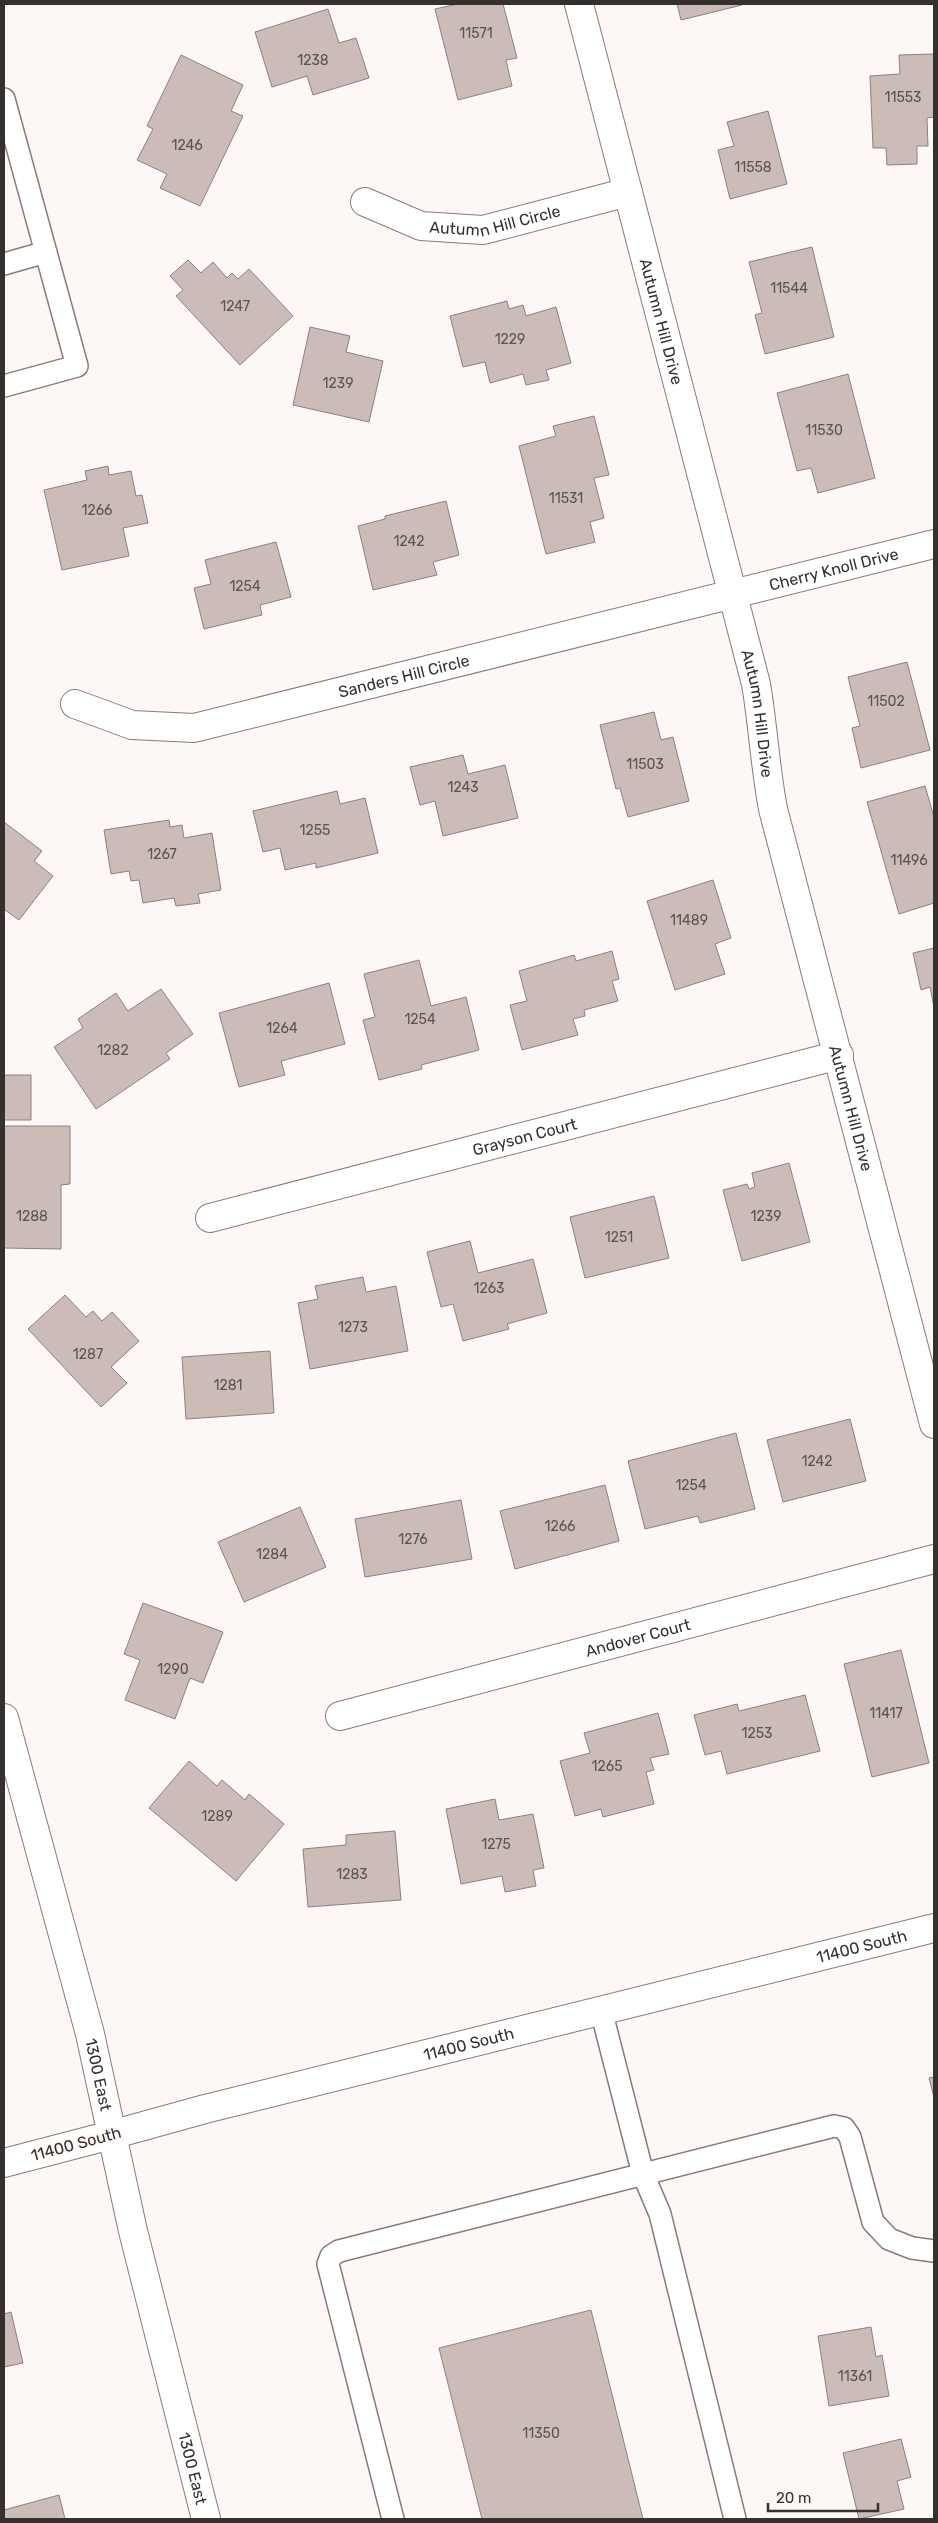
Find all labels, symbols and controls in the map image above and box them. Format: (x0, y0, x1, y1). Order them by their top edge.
house number: 11571 (459, 25, 493, 42)
house number: 1238 (297, 52, 329, 69)
house number: 11553 (884, 89, 922, 106)
house number: 1246 (171, 137, 203, 154)
house number: 11558 (734, 159, 772, 176)
street label: Autumn Hill Circle (429, 201, 562, 240)
street label: Autumn Hill Drive (636, 256, 687, 387)
house number: 11544 (770, 280, 808, 297)
house number: 1247 (220, 298, 250, 315)
house number: 1229 (495, 331, 525, 348)
house number: 1239 (323, 375, 353, 392)
house number: 11530 (805, 422, 843, 439)
house number: 11531 (549, 490, 583, 507)
house number: 1266 (81, 502, 113, 519)
house number: 1242 (394, 533, 425, 550)
street label: Cherry Knoll Drive (767, 544, 900, 594)
house number: 1254 (229, 578, 261, 595)
street label: Autumn Hill Drive (738, 647, 777, 779)
street label: Sanders Hill Circle (336, 650, 471, 701)
house number: 11502 (867, 693, 905, 710)
house number: 11503 (626, 756, 664, 773)
house number: 1243 (447, 779, 479, 796)
house number: 1255 (300, 822, 330, 839)
house number: 1267 (147, 846, 177, 863)
house number: 11496 (890, 852, 928, 869)
house number: 11489 (670, 912, 708, 929)
house number: 1254 (404, 1011, 436, 1028)
house number: 1264 (266, 1020, 298, 1037)
house number: 1282 (97, 1042, 129, 1059)
street label: Autumn Hill Drive (826, 1043, 877, 1173)
street label: Grayson Court (470, 1114, 579, 1159)
house number: 1288 (16, 1208, 48, 1225)
house number: 1239 (751, 1208, 781, 1225)
house number: 1251 (605, 1229, 633, 1246)
house number: 1263 (473, 1280, 505, 1297)
house number: 1273 (338, 1319, 368, 1336)
house number: 1287 (73, 1346, 103, 1363)
house number: 1281 (213, 1377, 243, 1394)
house number: 1242 (802, 1453, 833, 1470)
house number: 1254 (675, 1477, 707, 1494)
house number: 1266 (544, 1518, 576, 1535)
house number: 1276 (398, 1531, 428, 1548)
house number: 1284 (256, 1546, 288, 1563)
street label: Andover Court (583, 1614, 692, 1660)
house number: 1290 (157, 1661, 189, 1678)
house number: 11417 (869, 1705, 903, 1722)
house number: 1253 (742, 1725, 772, 1742)
house number: 1265 (592, 1758, 622, 1775)
house number: 1289 (201, 1808, 233, 1825)
house number: 1275 (481, 1836, 511, 1853)
house number: 1283 (336, 1866, 368, 1883)
street label: 11400 South (814, 1926, 909, 1966)
street label: 11400 South (421, 2023, 516, 2064)
street label: 1300 East (82, 2037, 116, 2113)
street label: 11400 South (29, 2123, 123, 2165)
house number: 11361 (838, 2368, 872, 2385)
house number: 11350 (522, 2425, 560, 2442)
street label: 1300 East (175, 2430, 211, 2506)
scale bar (768, 2480, 878, 2512)
text: 20 m (776, 2489, 811, 2507)

